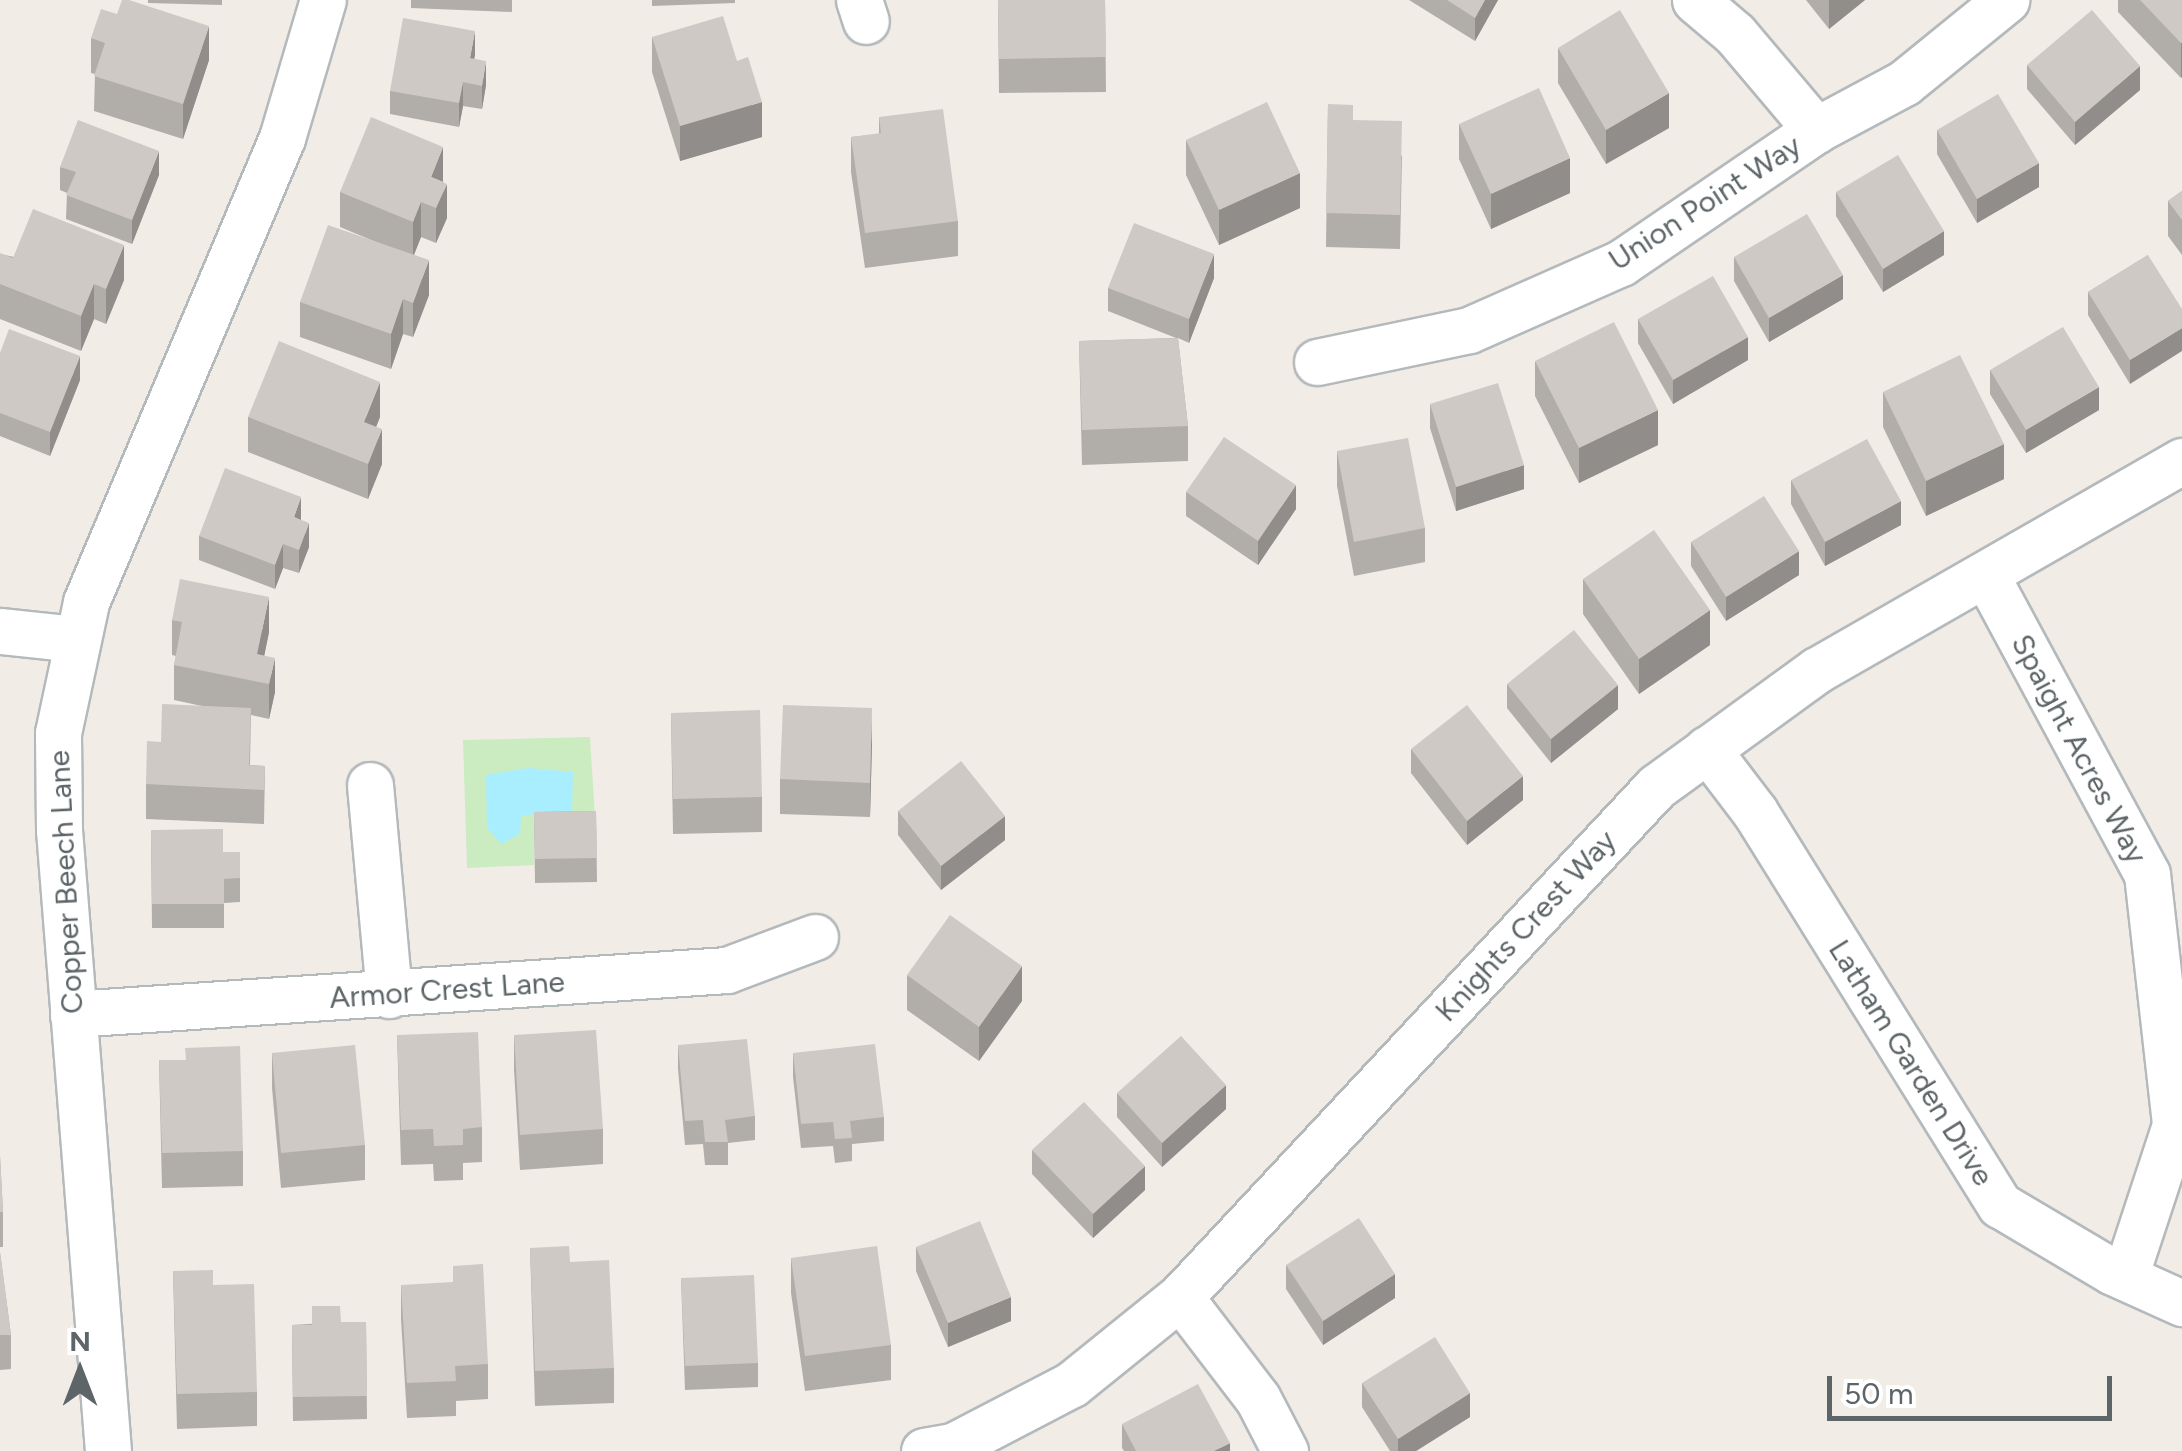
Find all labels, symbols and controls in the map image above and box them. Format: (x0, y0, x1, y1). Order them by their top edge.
street label: Union Point Way (1602, 127, 1808, 279)
street label: Spaight Acres Way (2003, 628, 2155, 870)
street label: Copper Beech Lane (41, 749, 91, 1015)
street label: Knights Crest Way (1428, 823, 1624, 1029)
street label: Latham Garden Drive (1821, 933, 2001, 1193)
street label: Armor Crest Lane (328, 964, 566, 1016)
north arrow (30, 1321, 130, 1421)
text: N (69, 1324, 91, 1358)
scale bar (1832, 1356, 2117, 1418)
text: 50 m (1844, 1375, 1913, 1412)

